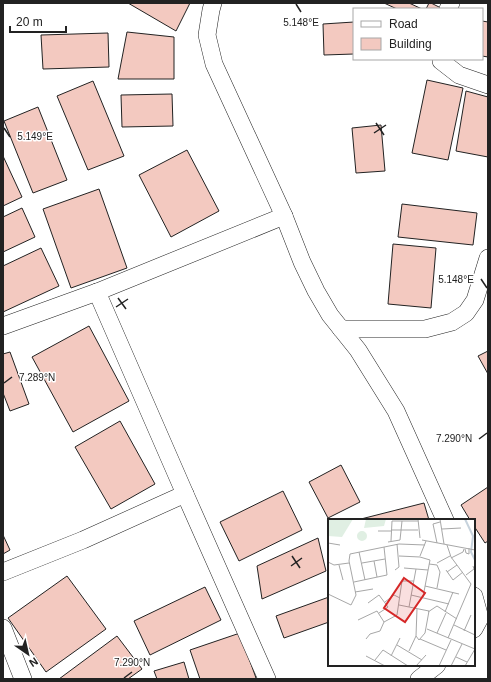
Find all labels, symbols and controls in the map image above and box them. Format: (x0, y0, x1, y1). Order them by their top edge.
scale bar (10, 8, 66, 34)
legend (353, 8, 483, 60)
text: 20 m (16, 15, 43, 29)
text: 5.148°E (283, 17, 319, 28)
text: Road (389, 17, 418, 31)
text: Building (389, 37, 432, 51)
text: 5.149°E (17, 131, 53, 142)
text: 5.148°E (438, 274, 474, 285)
text: 7.289°N (19, 372, 55, 383)
text: 7.290°N (436, 433, 472, 444)
inset map (328, 519, 475, 666)
north arrow (8, 634, 48, 674)
text: N (27, 655, 40, 670)
text: 7.290°N (114, 657, 150, 668)

